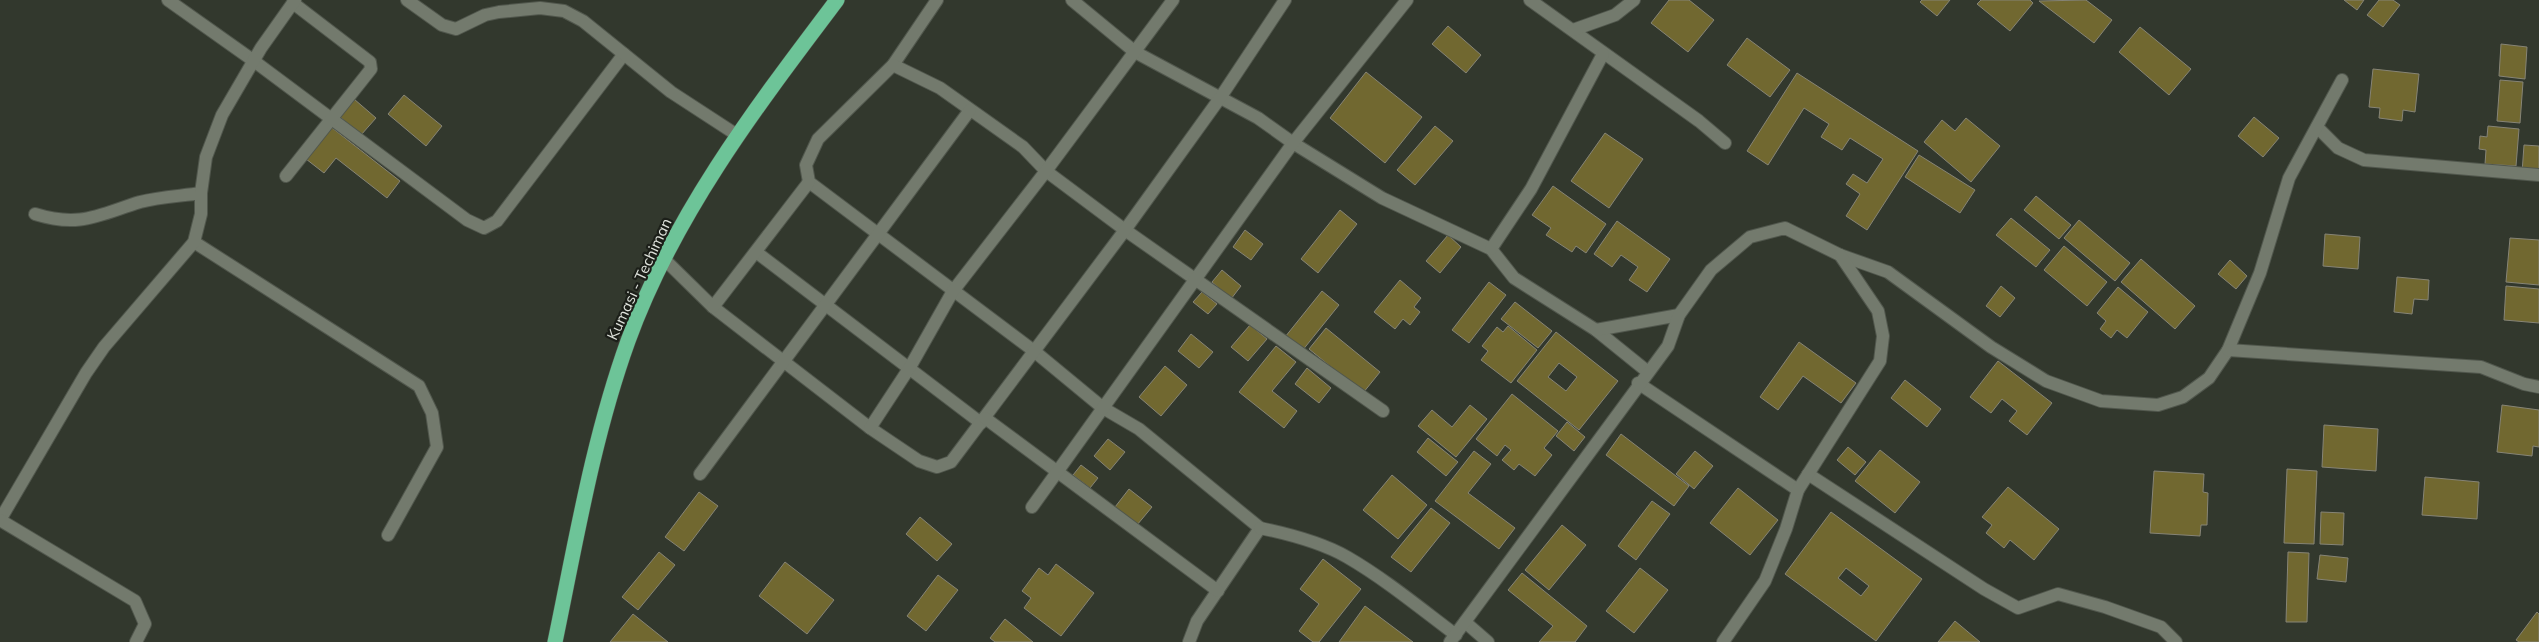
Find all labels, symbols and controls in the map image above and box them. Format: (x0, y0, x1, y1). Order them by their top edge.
street label: Kumasi - Techiman (602, 215, 676, 343)

